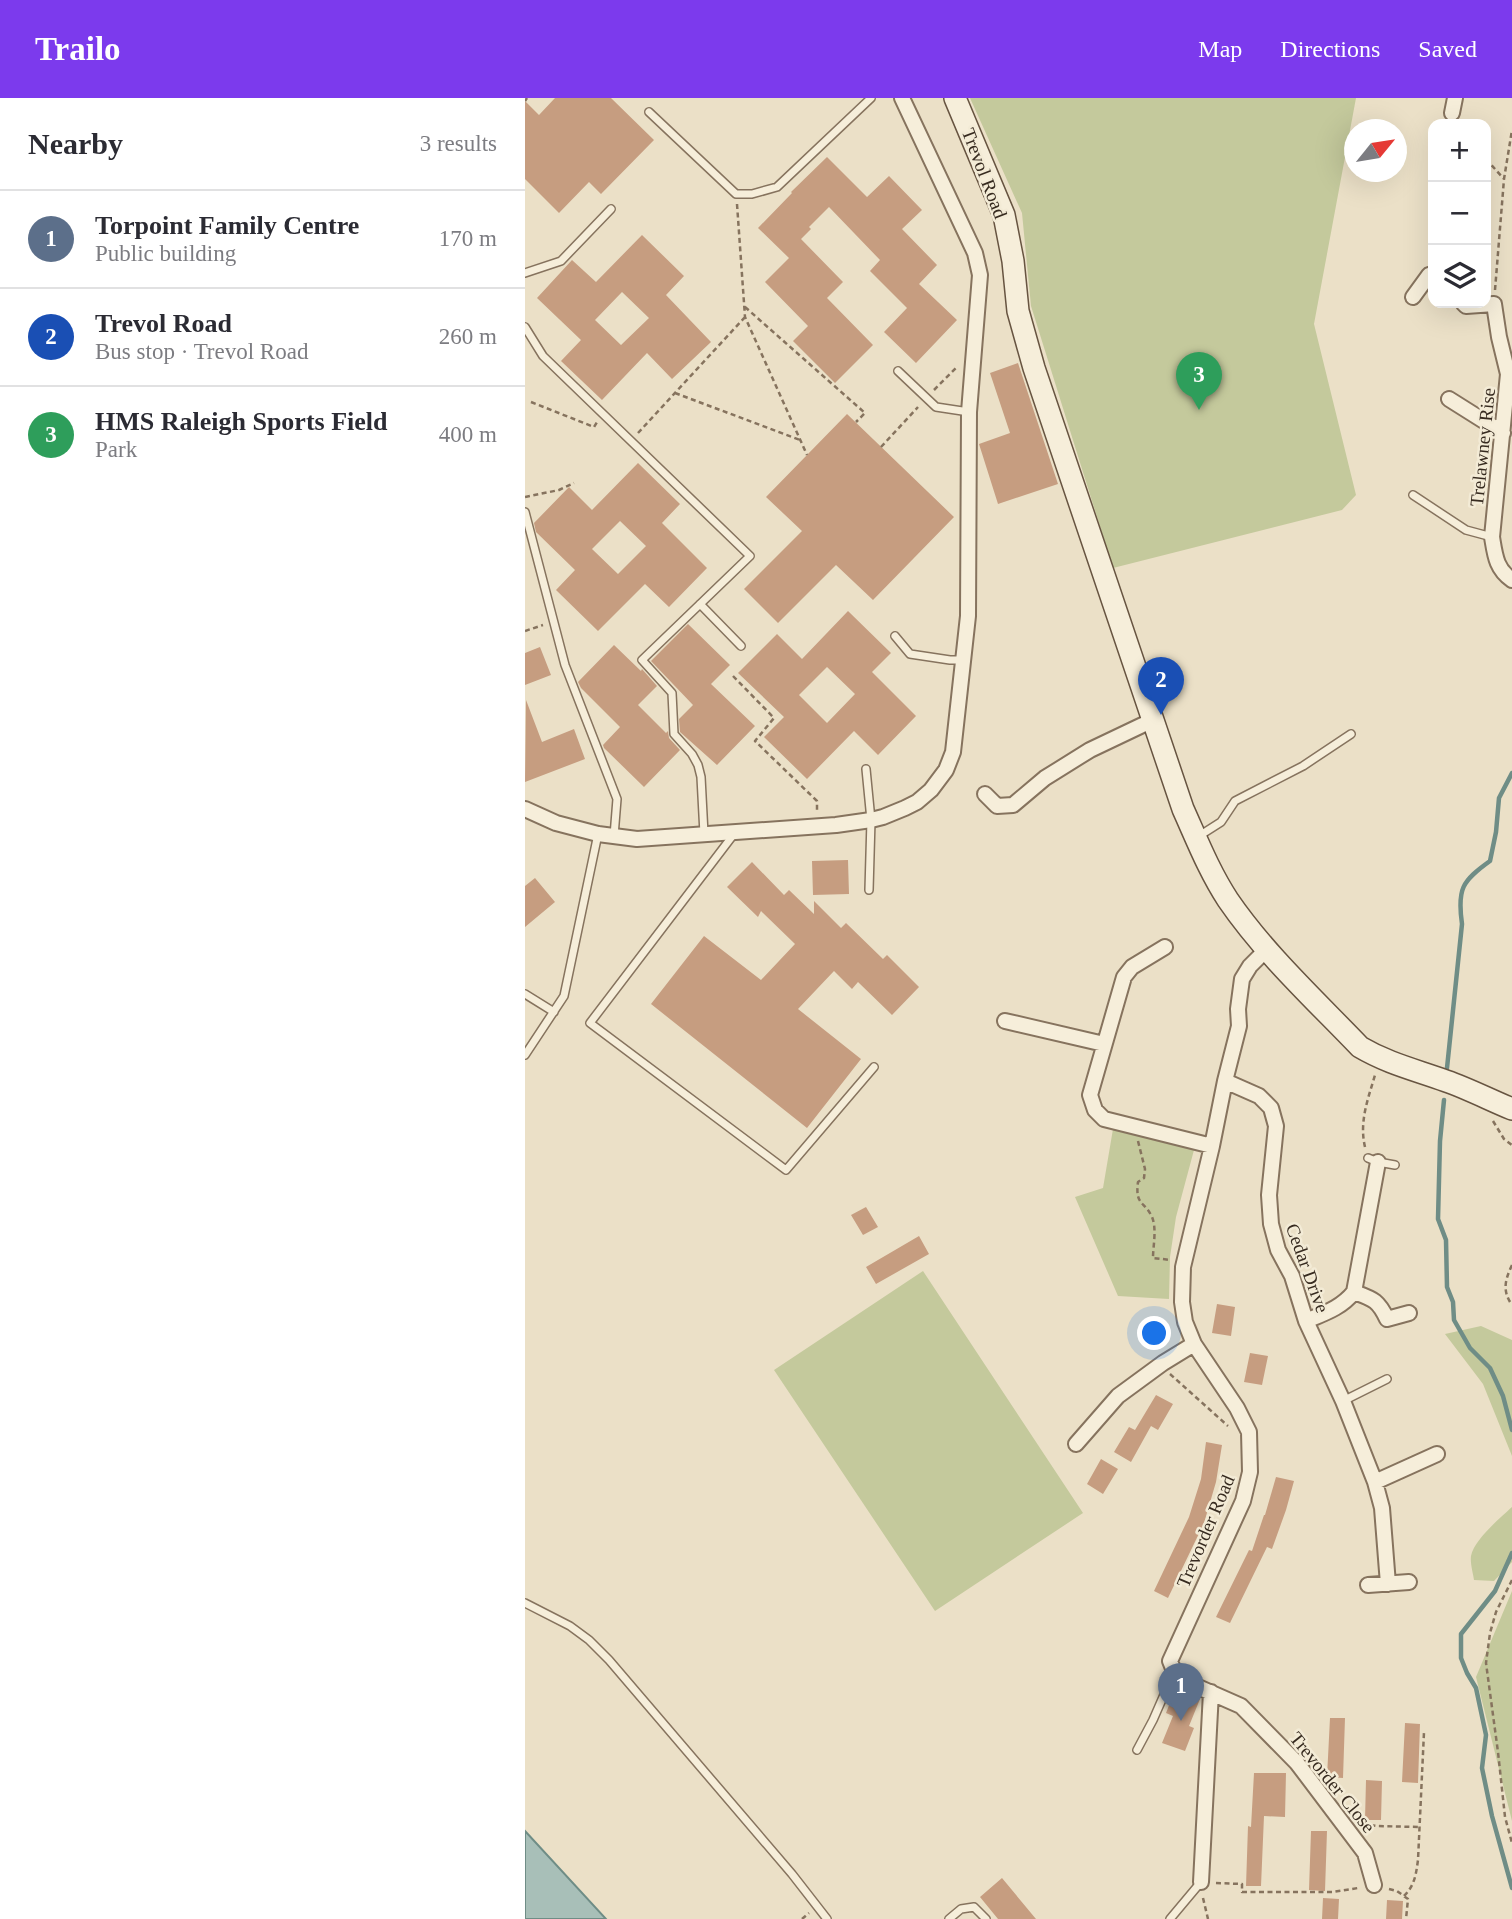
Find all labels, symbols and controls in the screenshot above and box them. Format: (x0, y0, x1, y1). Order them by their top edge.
text: Trailo (35, 31, 121, 67)
text: Map (1198, 36, 1242, 62)
text: Directions (1280, 36, 1380, 62)
text: Saved (1418, 36, 1477, 62)
north arrow (1344, 119, 1407, 182)
map controls (1428, 119, 1491, 308)
button: + (1428, 119, 1491, 182)
street label: Trevol Road (958, 125, 1012, 222)
text: Nearby (28, 127, 123, 160)
text: 3 results (420, 131, 497, 156)
button: − (1428, 182, 1491, 245)
text: Torpoint Family Centre (95, 211, 359, 240)
text: 1 (45, 226, 57, 251)
text: 170 m (439, 226, 497, 251)
text: Public building (95, 241, 236, 266)
button: layers (1428, 245, 1491, 308)
text: Trevol Road (95, 309, 232, 338)
text: 2 (45, 324, 57, 349)
text: 260 m (439, 324, 497, 349)
text: Bus stop · Trevol Road (95, 339, 308, 364)
pin: 3 (1176, 352, 1222, 410)
street label: Trelawney Rise (1466, 387, 1499, 507)
text: HMS Raleigh Sports Field (95, 407, 388, 436)
text: 3 (45, 422, 57, 447)
text: 400 m (439, 422, 497, 447)
text: Park (95, 437, 137, 462)
pin: 2 (1138, 657, 1184, 715)
street label: Cedar Drive (1282, 1221, 1333, 1316)
your location (1137, 1316, 1171, 1350)
street label: Trevorder Road (1172, 1471, 1239, 1591)
pin: 1 (1158, 1663, 1204, 1721)
street label: Trevorder Close (1286, 1728, 1380, 1837)

